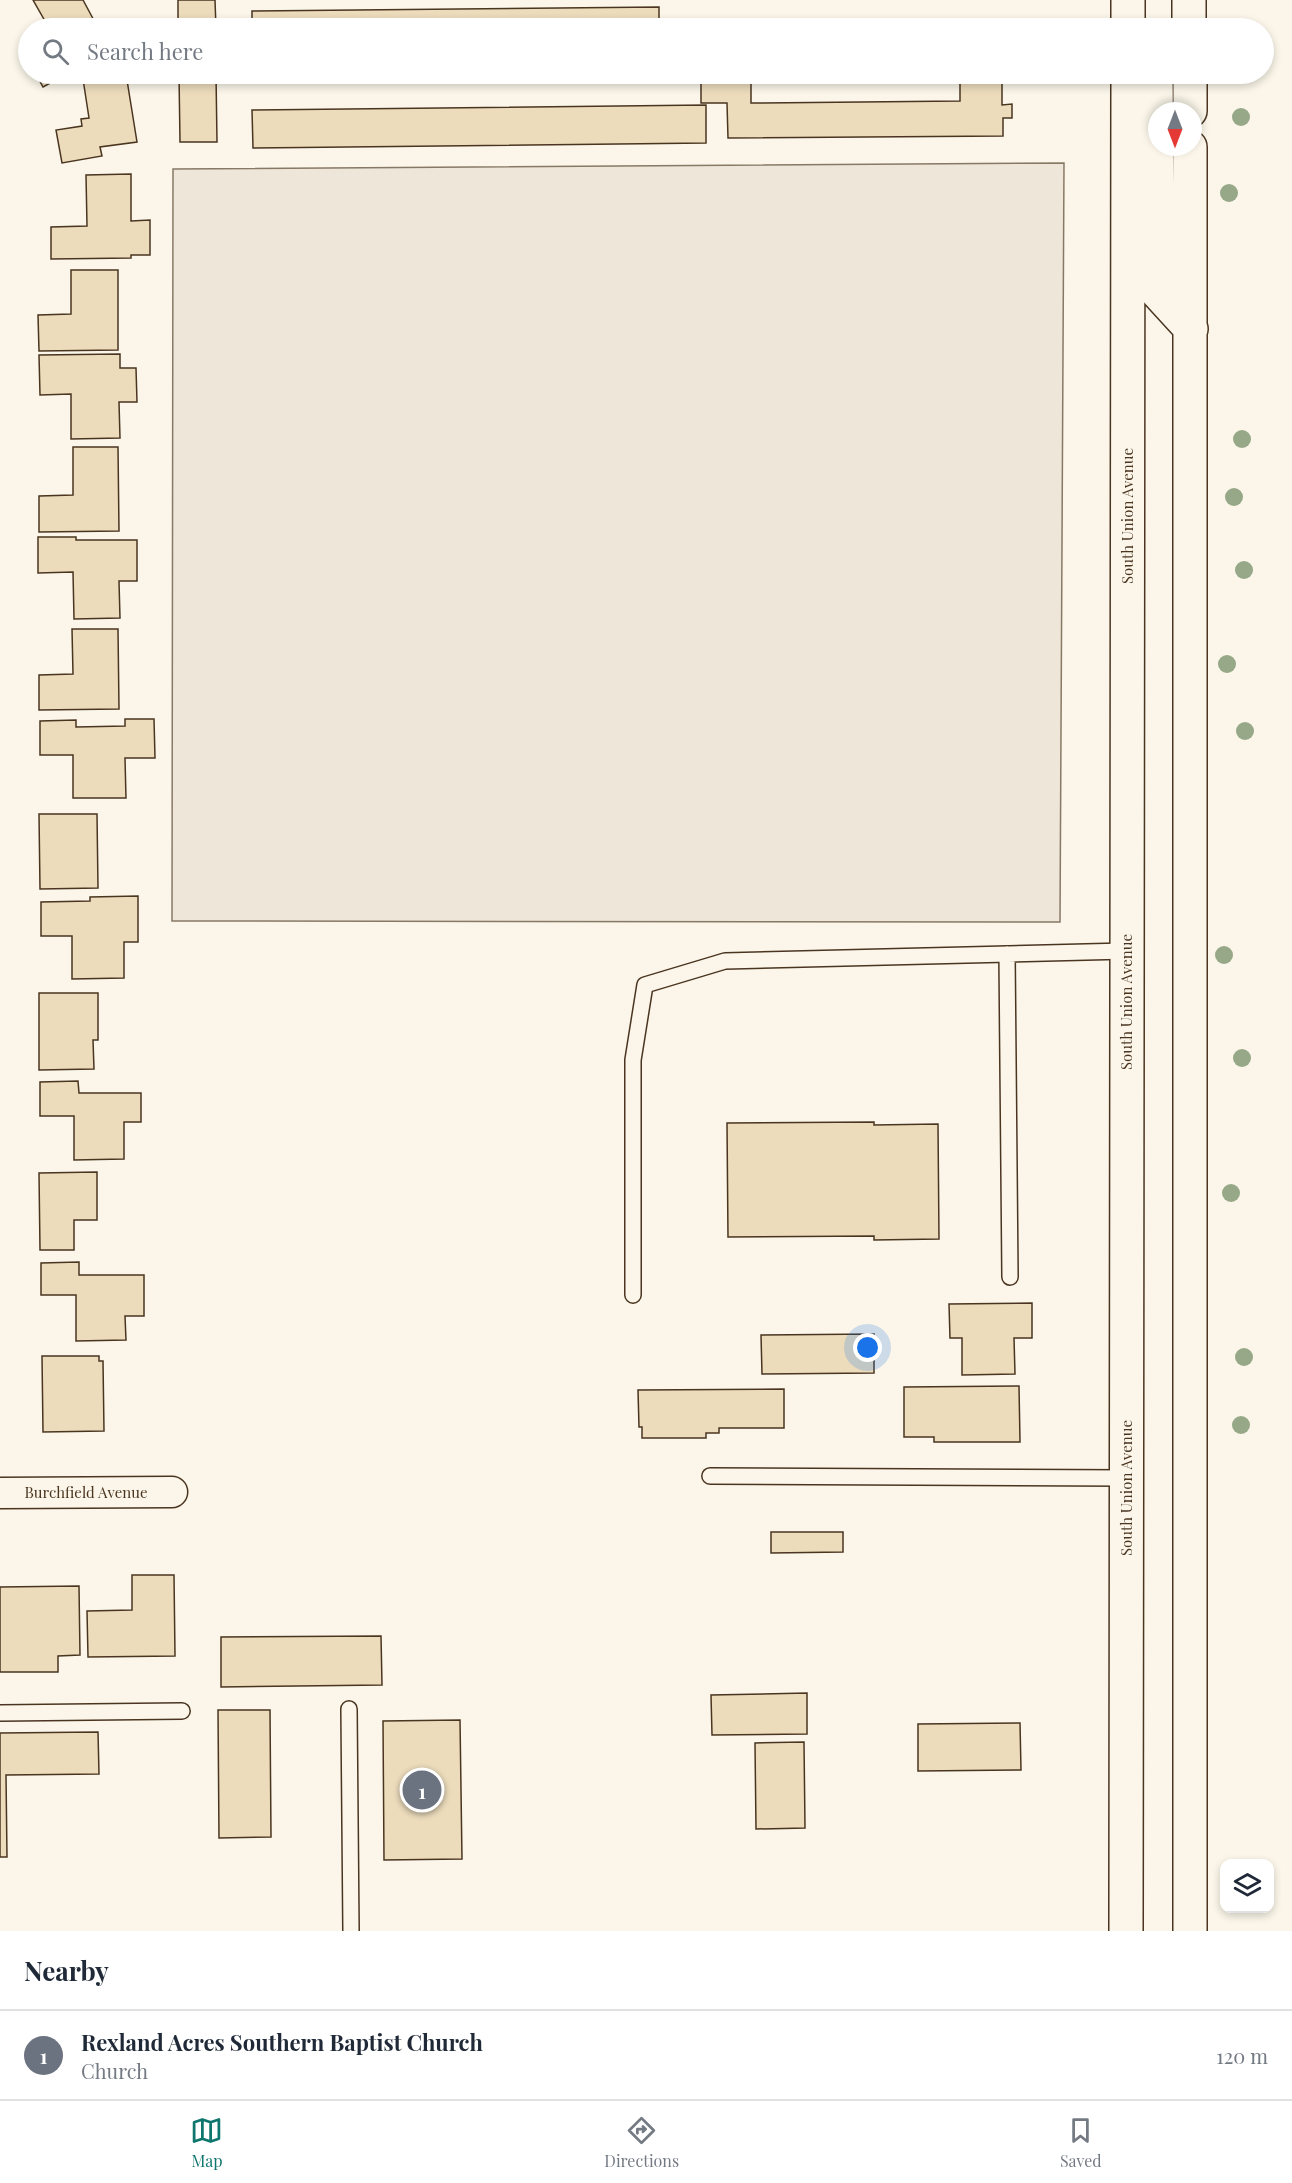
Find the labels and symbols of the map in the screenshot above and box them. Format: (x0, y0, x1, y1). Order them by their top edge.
north arrow (1148, 102, 1202, 156)
street label: South Union Avenue (1117, 448, 1137, 584)
street label: South Union Avenue (1116, 934, 1136, 1070)
your location (853, 1333, 882, 1362)
street label: South Union Avenue (1116, 1420, 1136, 1556)
street label: Burchfield Avenue (24, 1482, 148, 1502)
pin: 1 (402, 1768, 442, 1812)

